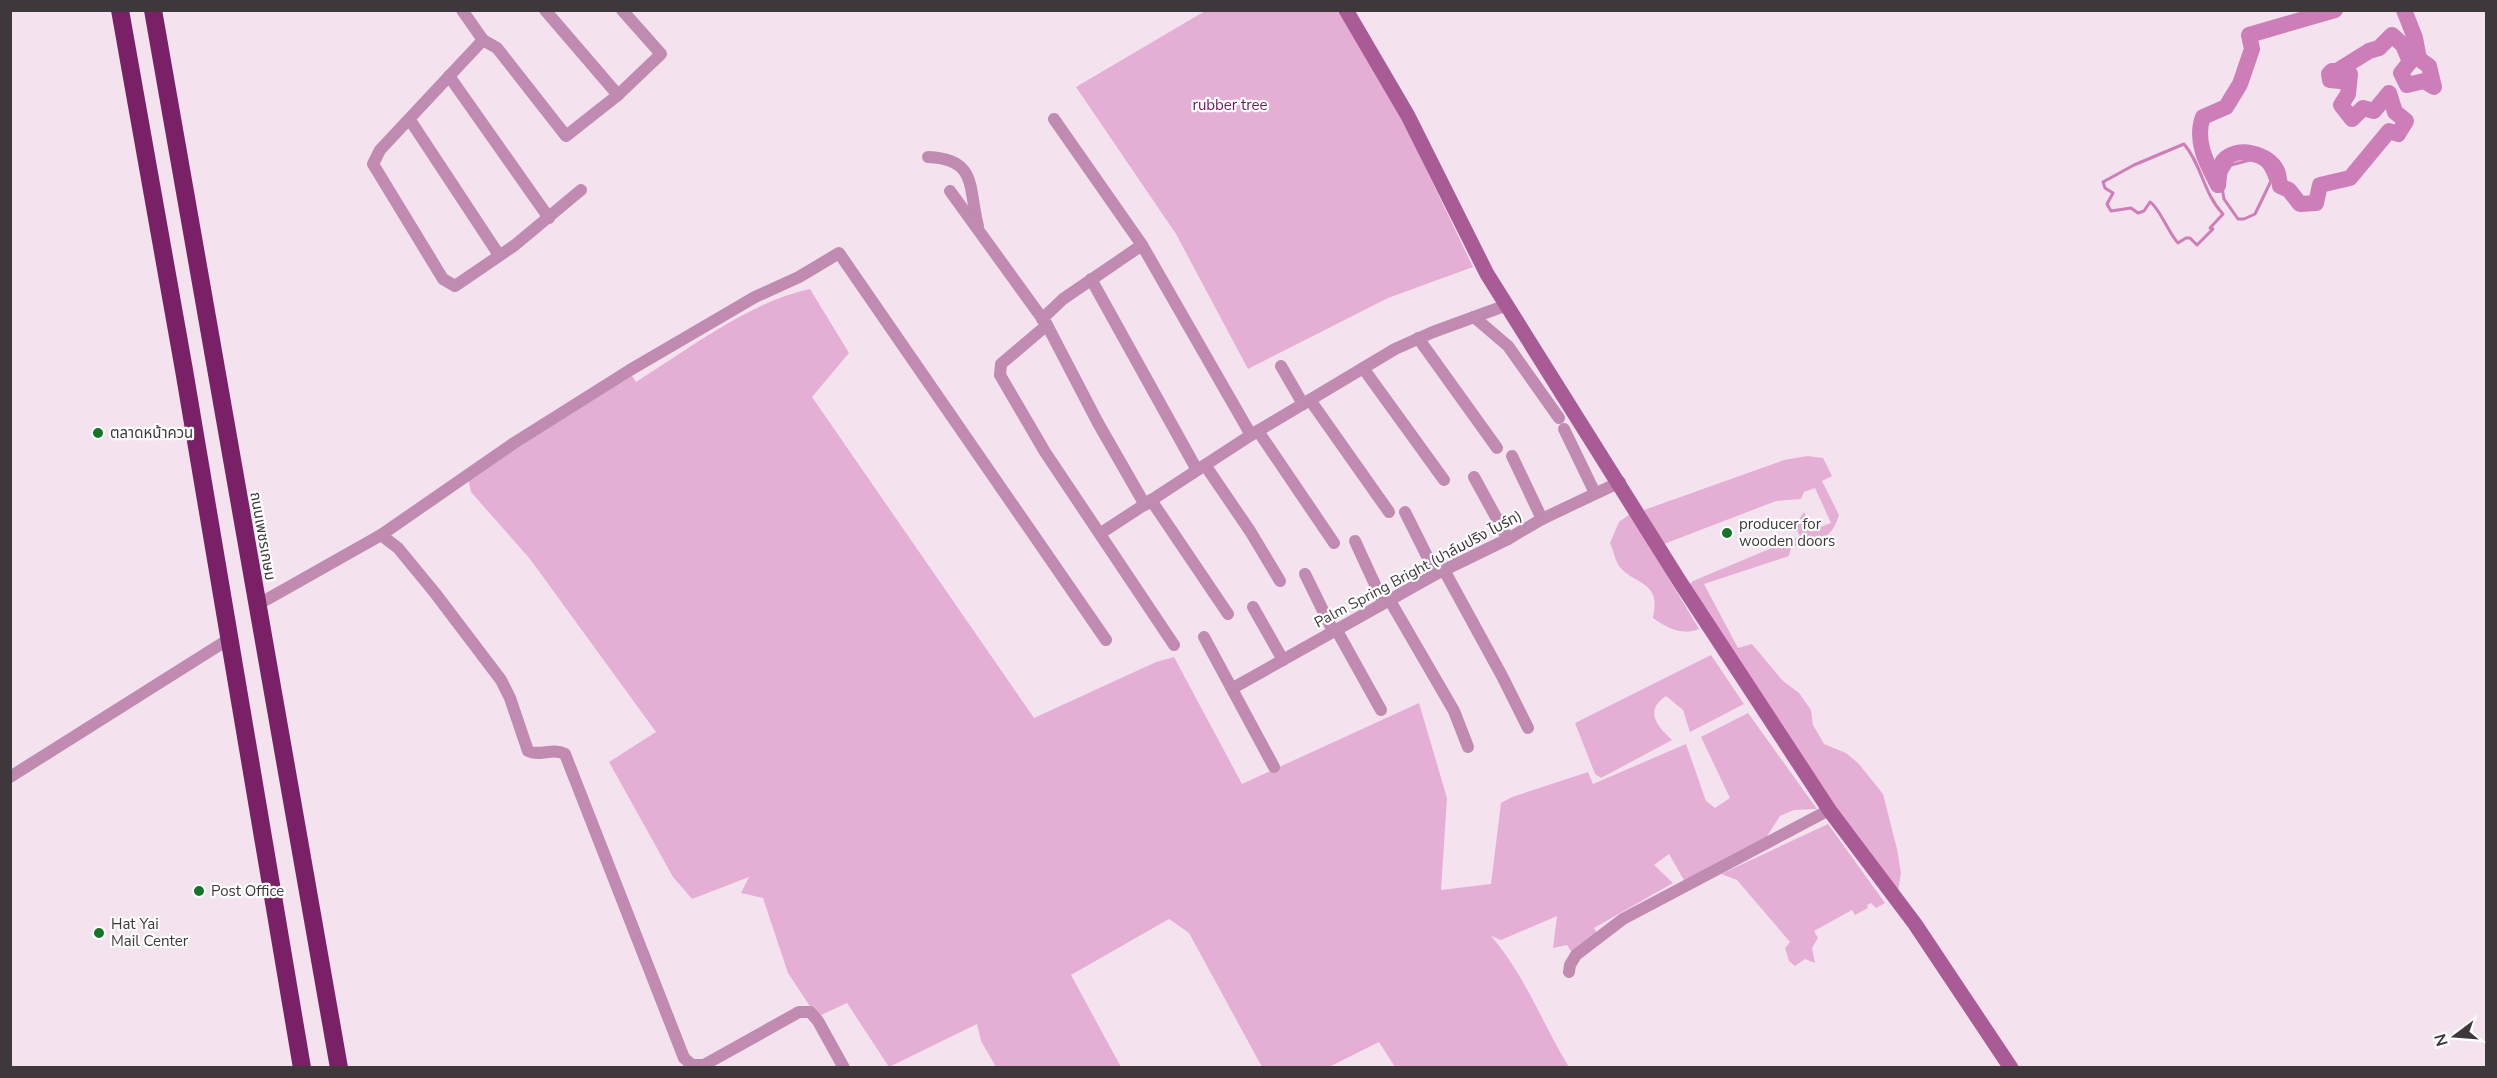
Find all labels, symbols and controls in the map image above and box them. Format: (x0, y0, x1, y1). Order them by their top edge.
park label: rubber tree (1193, 95, 1268, 115)
place label: ตลาดหน้าควน (110, 423, 193, 443)
marker: ตลาดหน้าควน (91, 426, 105, 440)
street label: ถนนเพชรเกษม (245, 490, 281, 582)
street label: Palm Spring Bright (ปาล์มปริง ไบร์ท) (1311, 506, 1525, 632)
place label: producer for wooden doors (1739, 514, 1835, 551)
marker: producer for wooden doors (1720, 526, 1734, 540)
place label: Post Office (211, 881, 284, 901)
marker: Post Office (192, 884, 206, 898)
place label: Hat Yai Mail Center (111, 914, 189, 951)
marker: Hat Yai Mail Center (92, 926, 106, 940)
north arrow (2425, 1006, 2485, 1066)
text: N (2429, 1031, 2454, 1049)

